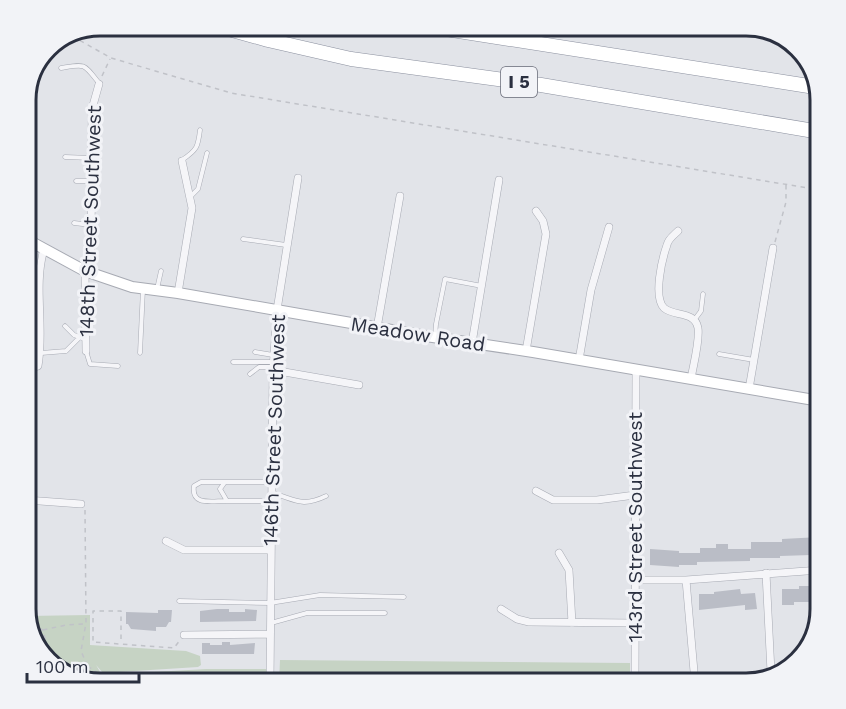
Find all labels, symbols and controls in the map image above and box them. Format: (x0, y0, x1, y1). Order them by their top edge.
road number: I 5 (501, 67, 537, 97)
street label: 148th Street Southwest (74, 104, 106, 337)
street label: Meadow Road (349, 312, 487, 356)
street label: 146th Street Southwest (258, 313, 290, 546)
street label: 143rd Street Southwest (623, 411, 647, 642)
scale bar (27, 646, 140, 684)
text: 100 m (36, 656, 89, 677)

